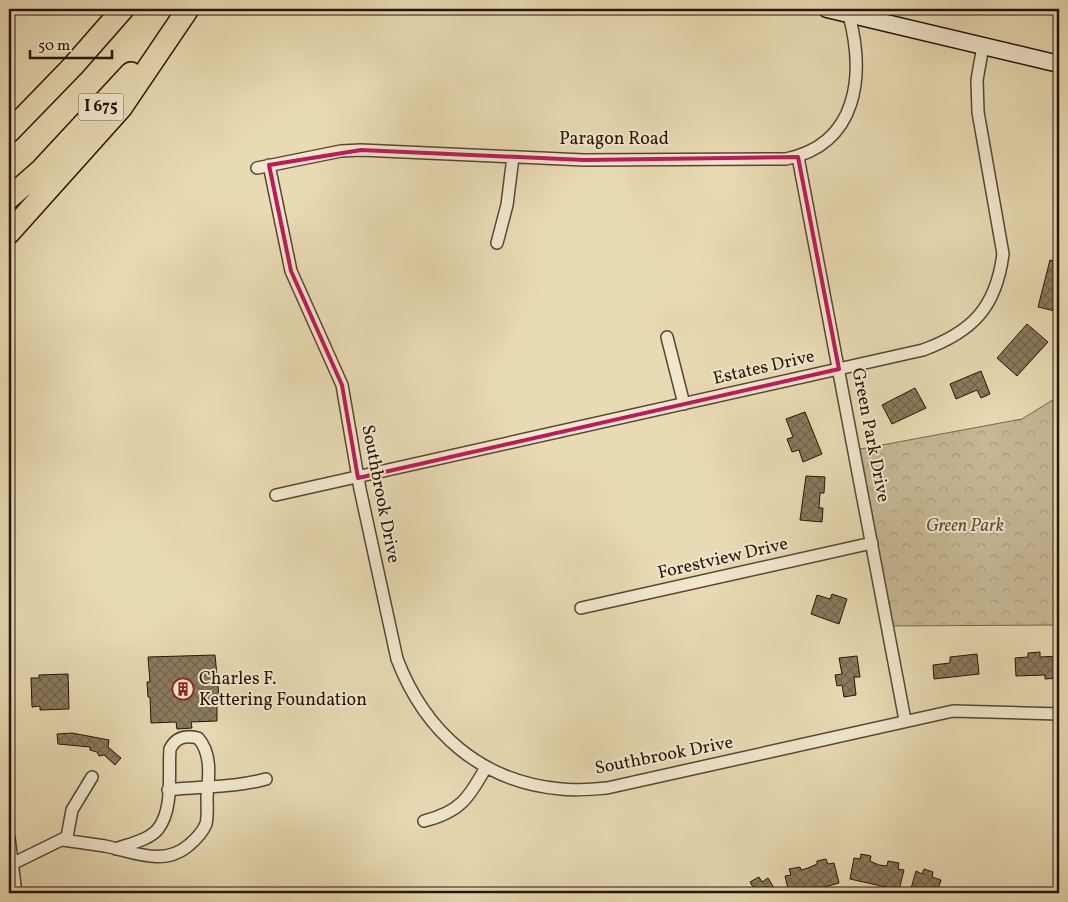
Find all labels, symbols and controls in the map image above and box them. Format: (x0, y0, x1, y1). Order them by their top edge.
scale bar (30, 28, 112, 60)
text: 50 m (38, 36, 70, 57)
road number: I 675 (78, 94, 124, 120)
street label: Paragon Road (559, 127, 669, 152)
street label: Estates Drive (711, 344, 817, 392)
street label: Green Park Drive (845, 366, 895, 504)
street label: Southbrook Drive (354, 423, 406, 565)
park label: Green Park (926, 514, 1004, 539)
street label: Forestview Drive (655, 532, 791, 586)
place label: Charles F. Kettering Foundation (199, 667, 367, 713)
building icon: Charles F. Kettering Foundation (171, 677, 195, 701)
street label: Southbrook Drive (593, 730, 735, 782)

